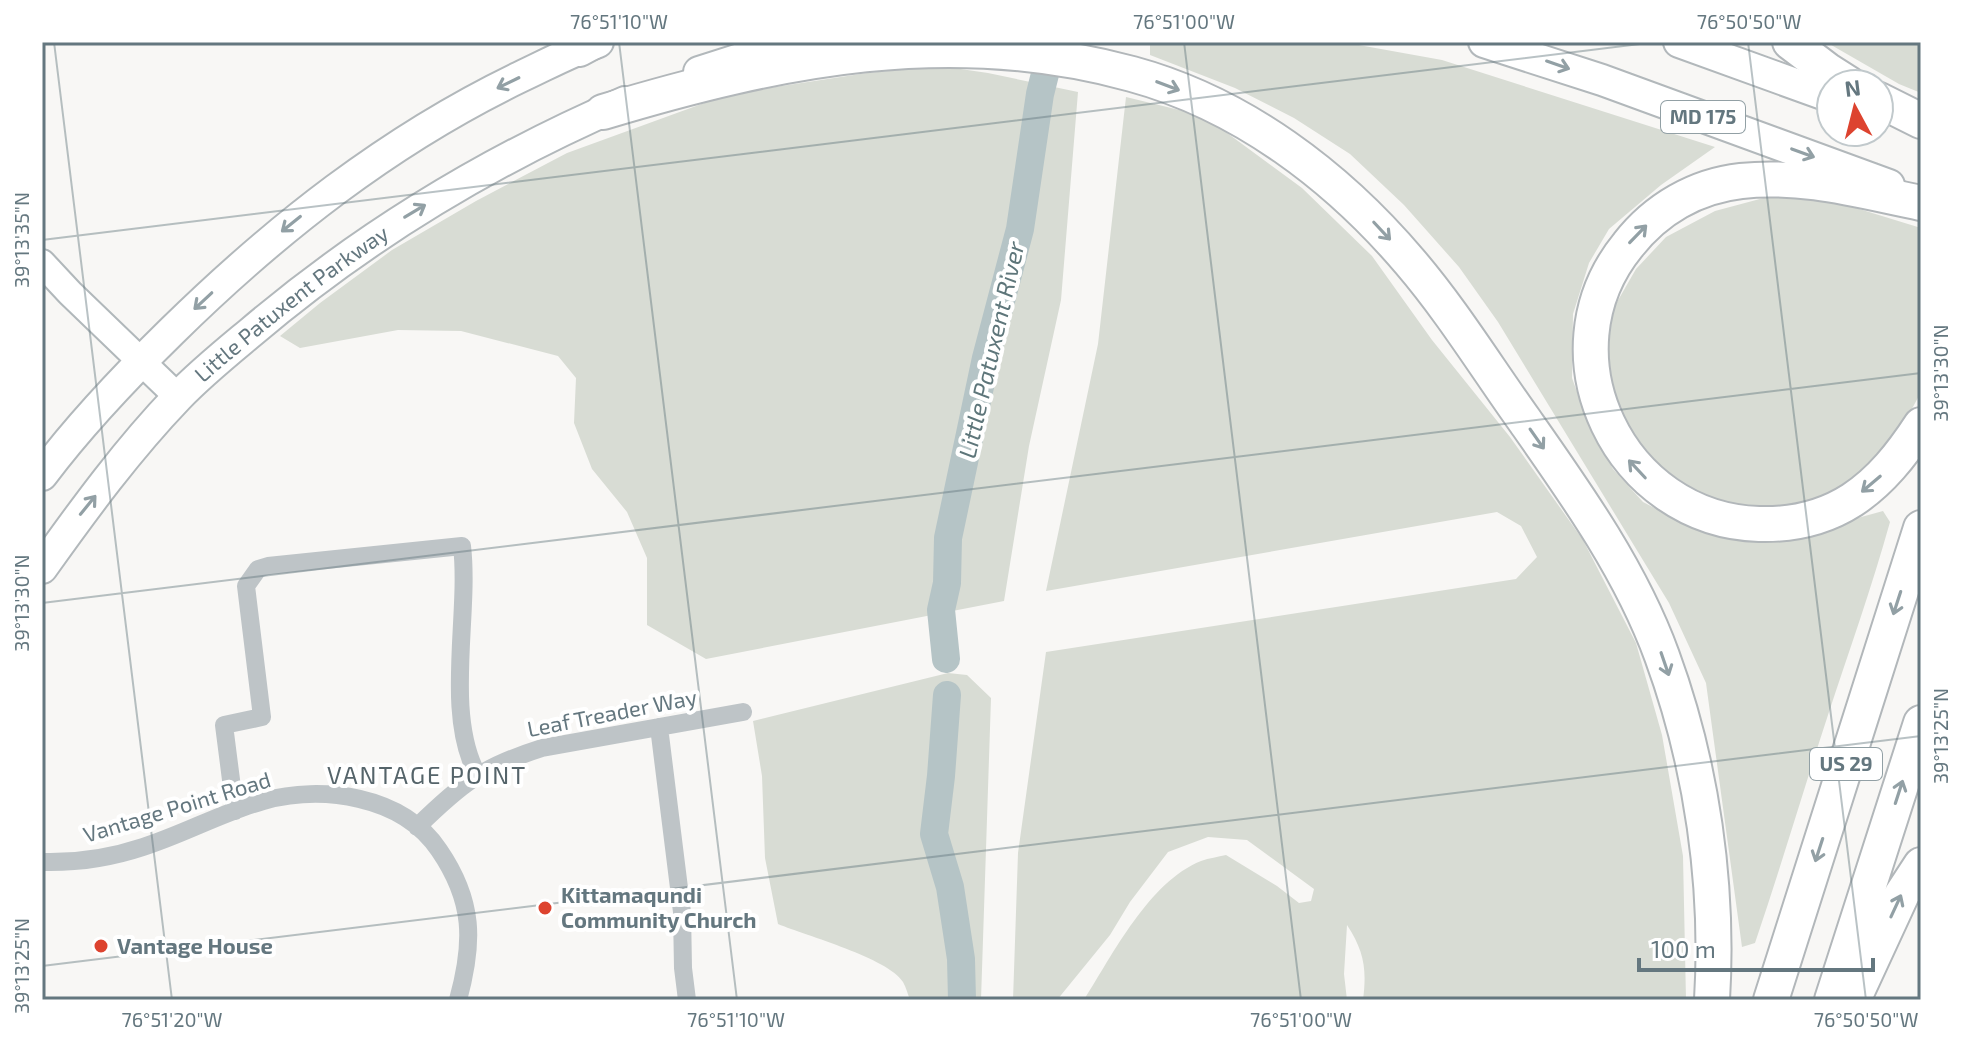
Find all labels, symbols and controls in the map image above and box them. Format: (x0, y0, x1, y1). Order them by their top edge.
text: 76°51'10"W (570, 9, 668, 33)
text: 76°51'00"W (1133, 9, 1235, 33)
text: 76°50'50"W (1697, 9, 1801, 33)
one-way arrow (1545, 59, 1570, 74)
north arrow (1815, 68, 1895, 148)
text: N (1843, 73, 1862, 101)
one-way arrow (497, 76, 521, 91)
one-way arrow (1156, 80, 1180, 94)
road number: MD 175 (1661, 101, 1745, 133)
one-way arrow (1790, 147, 1815, 162)
text: 39°13'35"N (9, 192, 33, 288)
one-way arrow (403, 203, 426, 219)
one-way arrow (281, 215, 302, 233)
street label: Little Patuxent Parkway (189, 219, 393, 386)
one-way arrow (1372, 221, 1391, 241)
one-way arrow (1629, 224, 1647, 244)
water label: Little Patuxent River (952, 238, 1030, 461)
one-way arrow (193, 292, 213, 310)
text: 39°13'30"N (1928, 324, 1952, 422)
one-way arrow (1529, 427, 1545, 449)
one-way arrow (1628, 459, 1647, 479)
one-way arrow (1862, 475, 1882, 493)
one-way arrow (79, 495, 97, 516)
text: 39°13'30"N (9, 554, 33, 652)
one-way arrow (1889, 590, 1904, 615)
one-way arrow (1659, 651, 1673, 676)
street label: Leaf Treader Way (525, 683, 699, 741)
text: 39°13'25"N (1928, 688, 1952, 784)
road number: US 29 (1810, 748, 1882, 780)
district label: VANTAGE POINT (327, 760, 527, 789)
street label: Vantage Point Road (80, 765, 274, 847)
one-way arrow (1892, 780, 1907, 805)
one-way arrow (1810, 838, 1825, 863)
place label: Kittamaqundi Community Church (561, 881, 757, 933)
one-way arrow (1889, 894, 1904, 918)
marker: Kittamaqundi Community Church (536, 899, 554, 917)
text: 39°13'25"N (9, 918, 33, 1014)
scale bar (1639, 922, 1873, 972)
place label: Vantage House (117, 932, 273, 958)
text: 100 m (1651, 934, 1716, 963)
marker: Vantage House (92, 937, 110, 955)
text: 76°51'20"W (121, 1007, 223, 1031)
text: 76°51'10"W (687, 1007, 785, 1031)
text: 76°51'00"W (1250, 1007, 1352, 1031)
text: 76°50'50"W (1814, 1007, 1918, 1031)

